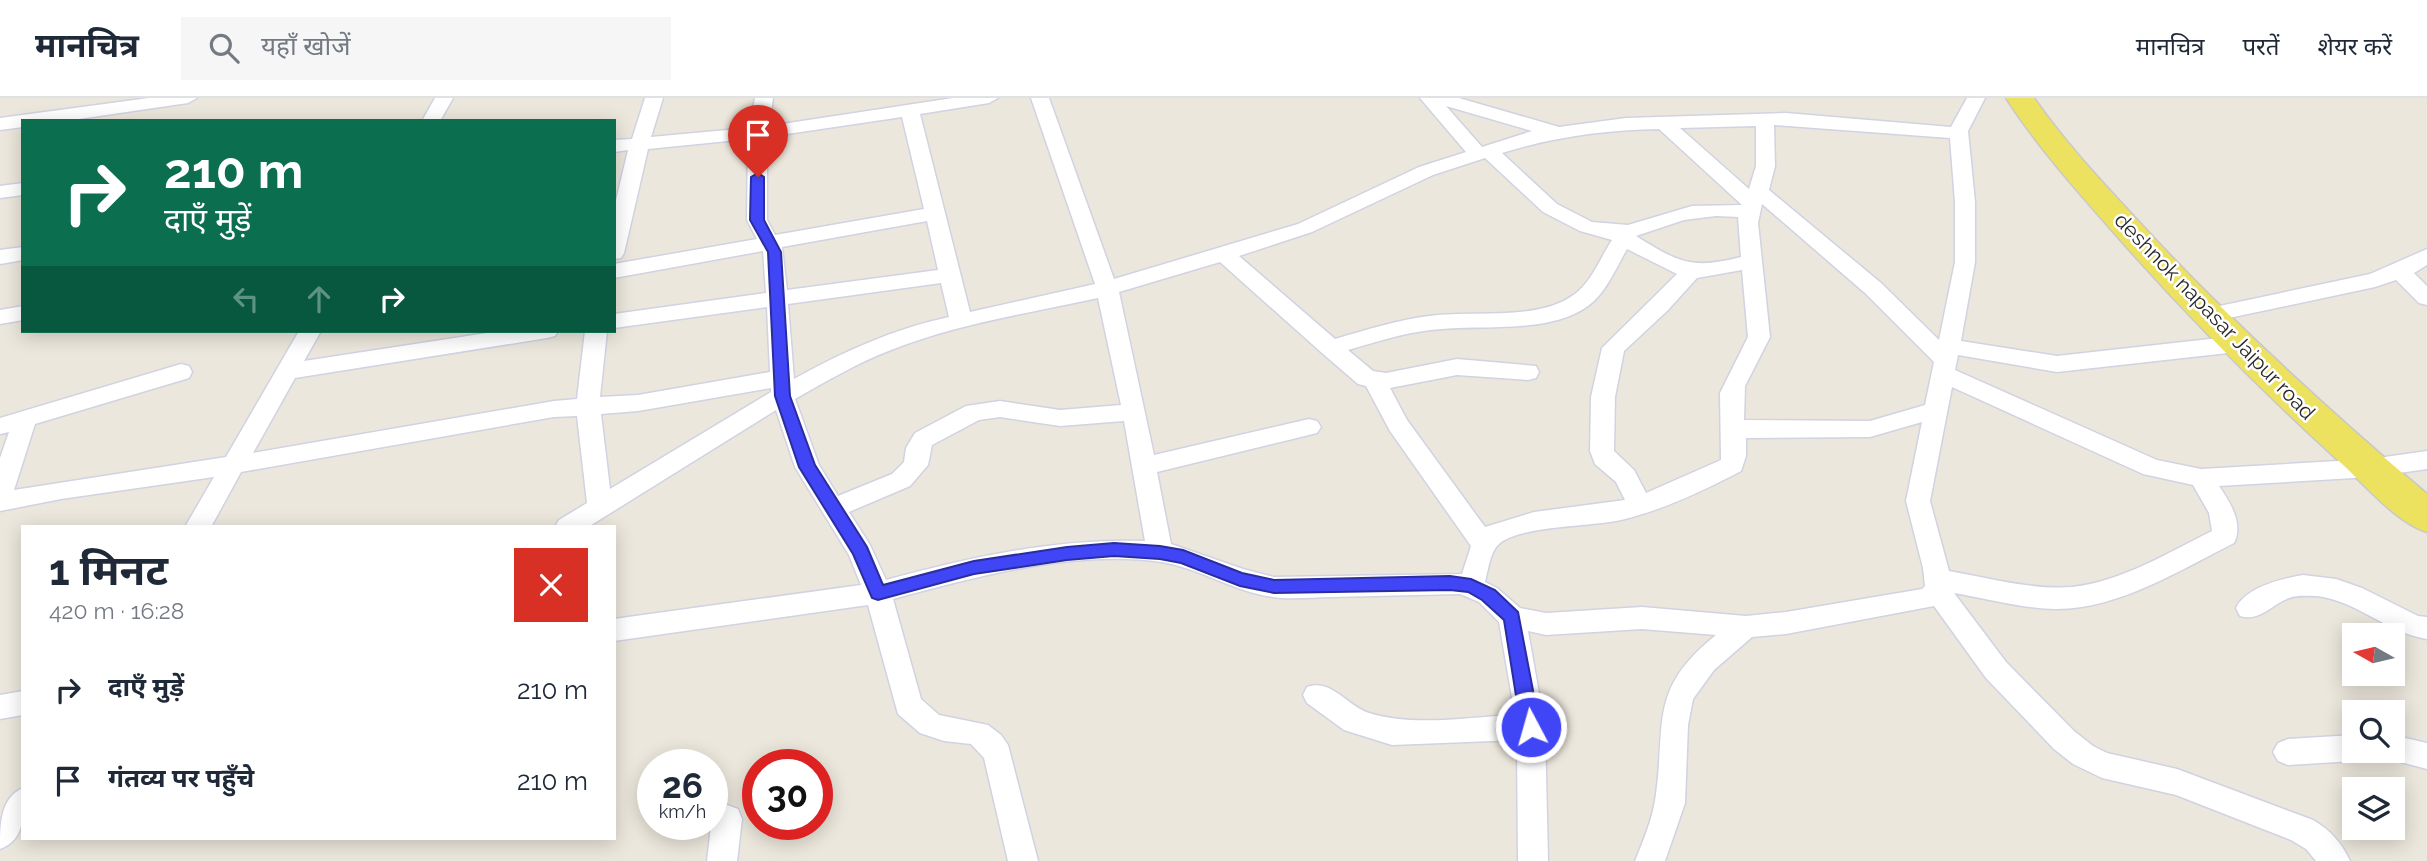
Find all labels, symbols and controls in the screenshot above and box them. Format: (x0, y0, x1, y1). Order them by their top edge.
search box (181, 17, 671, 80)
text: मानचित्र (35, 26, 139, 65)
icon: search (205, 29, 243, 67)
text: यहाँ खोजें (261, 31, 351, 61)
text: मानचित्र (2136, 32, 2204, 61)
text: परतें (2242, 32, 2280, 61)
text: शेयर करें (2318, 32, 2392, 61)
pin (728, 105, 788, 177)
icon: arrive (739, 116, 777, 154)
text: 210 m (164, 142, 303, 199)
icon: right (49, 147, 140, 238)
text: दाएँ मुड़ें (164, 201, 251, 238)
street label: deshnok napasar Jaipur road (2109, 207, 2321, 425)
icon: left (227, 280, 265, 318)
icon: ahead (300, 280, 338, 318)
icon: right (373, 280, 411, 318)
text: 1 मिनट (49, 546, 168, 595)
button: close (514, 548, 588, 622)
text: 420 m · 16:28 (49, 597, 184, 624)
north arrow (2342, 623, 2404, 686)
map controls (2342, 623, 2405, 840)
icon: right (49, 671, 87, 709)
text: दाएँ मुड़ें (108, 672, 184, 702)
text: 210 m (517, 675, 588, 705)
position arrow (1494, 690, 1568, 764)
button: search (2342, 700, 2405, 763)
speed limit sign: 30 (742, 749, 833, 840)
icon: arrive (49, 762, 87, 800)
text: गंतव्य पर पहुँचे (108, 763, 254, 793)
text: 26 (662, 765, 703, 806)
text: 210 m (517, 766, 588, 796)
button: layers (2342, 777, 2405, 840)
text: km/h (659, 801, 706, 822)

